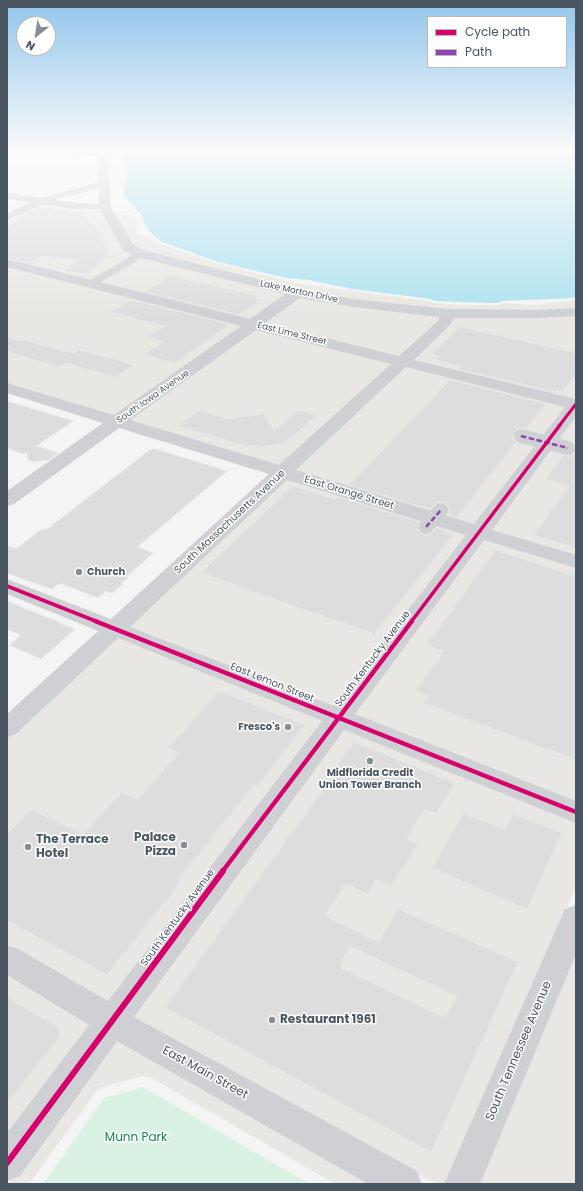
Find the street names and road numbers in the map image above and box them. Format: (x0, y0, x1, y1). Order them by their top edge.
street label: Lake Morton Drive (259, 278, 339, 306)
street label: East Lime Street (256, 320, 328, 348)
street label: South Iowa Avenue (115, 368, 191, 426)
street label: South Massachusetts Avenue (172, 467, 288, 577)
street label: East Orange Street (303, 474, 395, 512)
street label: South Kentucky Avenue (333, 609, 413, 709)
street label: East Lemon Street (228, 661, 316, 705)
street label: South Kentucky Avenue (139, 867, 217, 969)
street label: South Tennessee Avenue (483, 979, 555, 1123)
street label: East Main Street (160, 1044, 250, 1102)

